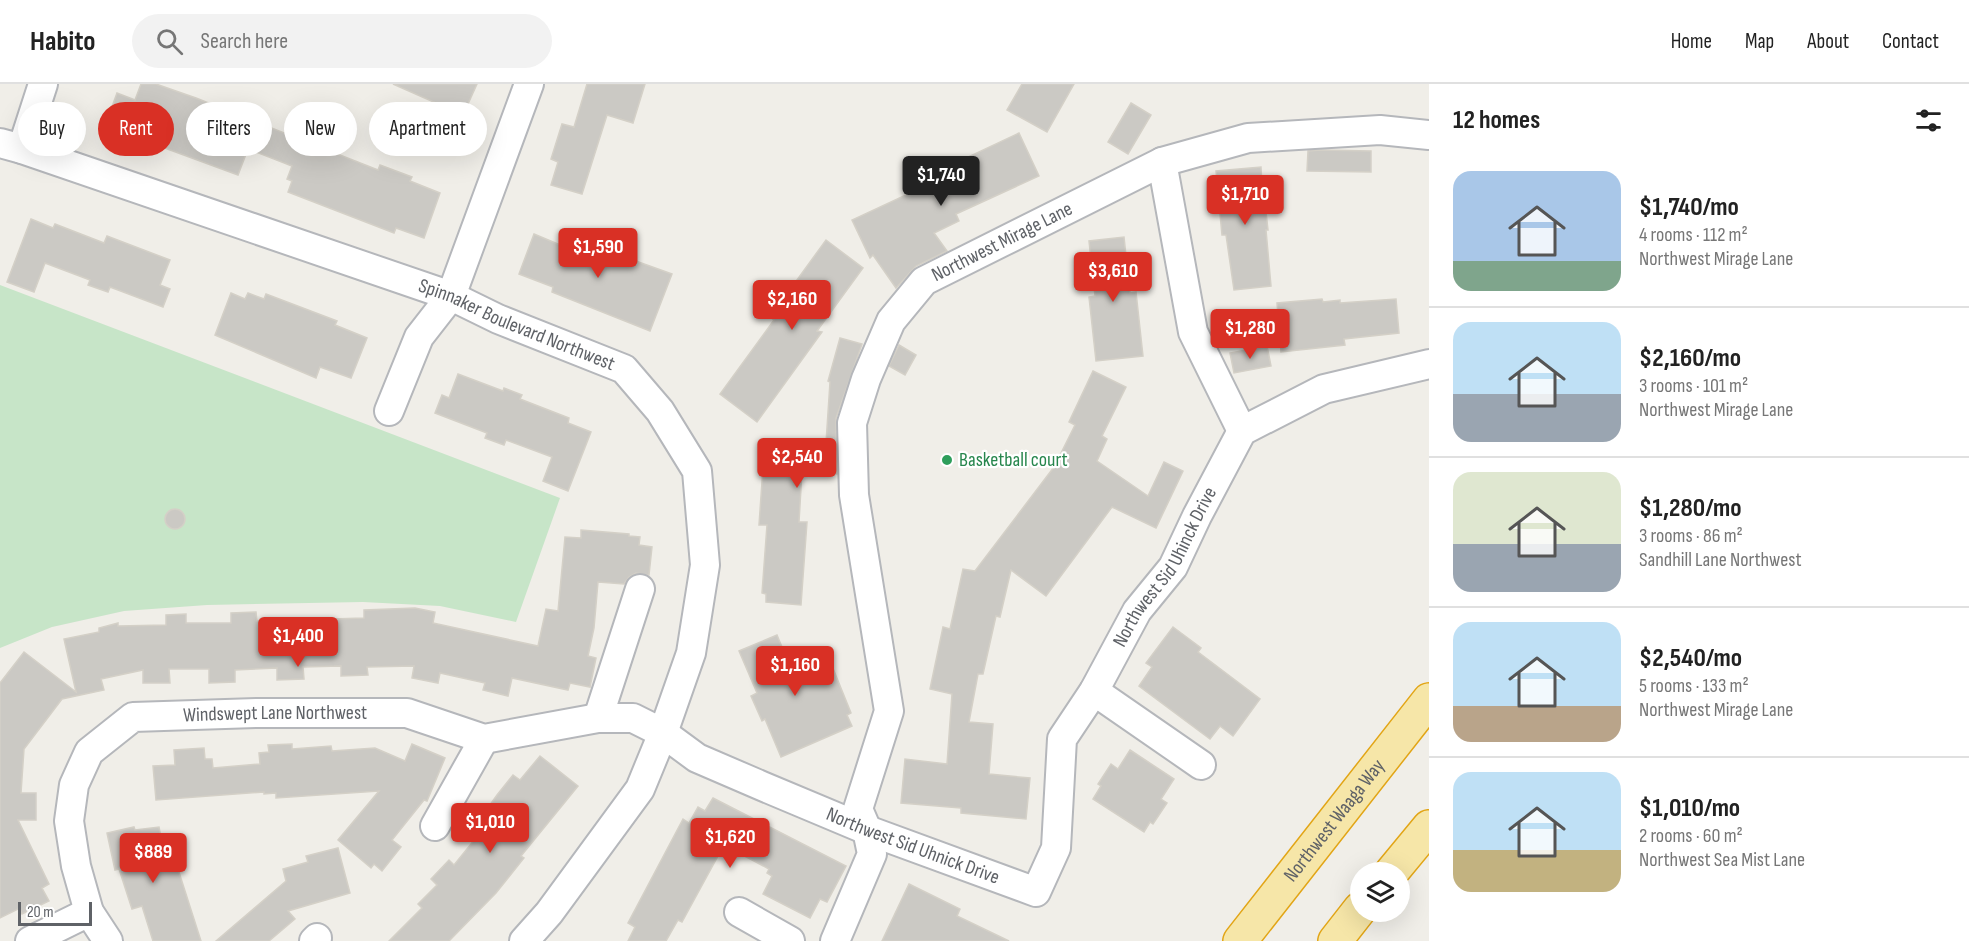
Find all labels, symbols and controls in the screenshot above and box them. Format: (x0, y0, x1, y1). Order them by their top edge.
search box (132, 14, 552, 68)
text: Habito (30, 25, 96, 58)
icon: search (153, 25, 186, 58)
text: Search here (201, 28, 288, 55)
text: Home (1671, 29, 1712, 54)
text: Map (1745, 29, 1774, 54)
text: About (1807, 29, 1849, 54)
text: Contact (1882, 29, 1939, 54)
chip: Buy (18, 102, 86, 156)
chip: Rent (98, 102, 174, 156)
chip: Filters (186, 102, 272, 156)
chip: New (284, 102, 357, 156)
chip: Apartment (369, 102, 487, 156)
icon: filters (1912, 104, 1945, 137)
text: 12 homes (1453, 105, 1540, 136)
pin: $1,740 (892, 156, 990, 207)
text: $1,740 (917, 163, 965, 187)
pin: $1,710 (1196, 175, 1294, 226)
text: $1,710 (1221, 182, 1269, 206)
text: $1,740/mo (1639, 192, 1739, 223)
icon: home (1501, 195, 1573, 267)
street label: Northwest Mirage Lane (928, 197, 1077, 287)
text: 4 rooms · 112 m² (1639, 223, 1748, 247)
pin: $1,590 (549, 228, 647, 279)
text: $1,590 (572, 235, 624, 259)
text: Northwest Mirage Lane (1639, 247, 1793, 271)
pin: $3,610 (1064, 252, 1162, 303)
text: $3,610 (1088, 259, 1138, 283)
street label: Spinnaker Boulevard Northwest (415, 274, 618, 376)
pin: $2,160 (743, 280, 841, 331)
text: $2,160 (767, 287, 817, 311)
pin: $1,280 (1201, 309, 1299, 360)
text: $1,280 (1225, 316, 1275, 340)
text: $2,160/mo (1639, 343, 1741, 374)
icon: home (1501, 346, 1573, 418)
text: 3 rooms · 101 m² (1639, 374, 1748, 398)
text: Northwest Mirage Lane (1639, 398, 1793, 422)
pin: $2,540 (748, 438, 846, 489)
text: $2,540 (771, 445, 823, 469)
place label: Basketball court (959, 448, 1068, 472)
marker: Basketball court (940, 453, 954, 467)
street label: Northwest Sid Uhinck Drive (1108, 483, 1222, 651)
text: $1,280/mo (1639, 493, 1742, 524)
icon: home (1501, 496, 1573, 568)
text: 3 rooms · 86 m² (1639, 524, 1743, 548)
text: Sandhill Lane Northwest (1639, 548, 1802, 572)
pin: $1,400 (249, 617, 347, 668)
text: $1,400 (272, 624, 324, 648)
text: $2,540/mo (1639, 643, 1742, 674)
pin: $1,160 (746, 646, 844, 697)
icon: home (1501, 646, 1573, 718)
text: $1,160 (770, 653, 820, 677)
text: 5 rooms · 133 m² (1639, 674, 1749, 698)
text: Northwest Mirage Lane (1639, 698, 1793, 722)
street label: Windswept Lane Northwest (183, 701, 367, 727)
street label: Northwest Waaga Way (1279, 754, 1390, 887)
text: $1,010/mo (1639, 793, 1740, 824)
icon: home (1501, 796, 1573, 868)
street label: Northwest Sid Uhnick Drive (823, 802, 1003, 890)
pin: $1,010 (441, 803, 539, 854)
text: $1,010 (465, 810, 515, 834)
pin: $1,620 (681, 818, 779, 869)
text: 2 rooms · 60 m² (1639, 824, 1743, 848)
text: $1,620 (705, 825, 755, 849)
pin: $889 (117, 833, 189, 884)
text: $889 (134, 840, 172, 864)
text: Northwest Sea Mist Lane (1639, 848, 1805, 872)
map controls (1350, 862, 1410, 922)
button: layers (1350, 862, 1410, 922)
scale bar (18, 899, 92, 926)
text: 20 m (27, 903, 54, 922)

